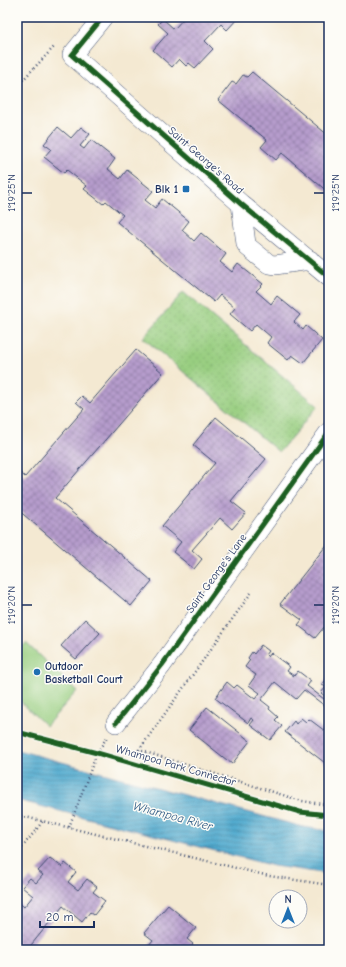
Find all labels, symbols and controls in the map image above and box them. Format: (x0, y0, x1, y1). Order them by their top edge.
street label: Saint George's Road (165, 124, 246, 197)
text: 1°19'25"N (6, 174, 18, 212)
text: 1°19'25"N (330, 174, 342, 212)
place label: Blk 1 (155, 183, 178, 196)
marker: Blk 1 (181, 184, 191, 194)
street label: Saint George's Lane (183, 531, 250, 615)
text: 1°19'20"N (6, 586, 18, 624)
text: 1°19'20"N (330, 586, 342, 624)
place label: Outdoor Basketball Court (45, 660, 123, 686)
marker: Outdoor Basketball Court (32, 667, 42, 677)
street label: Whampoa Park Connector (114, 742, 238, 789)
water label: Whampoa River (132, 799, 215, 834)
north arrow (268, 889, 308, 929)
text: N (284, 893, 292, 906)
scale bar (40, 903, 94, 929)
text: 20 m (46, 910, 74, 924)

